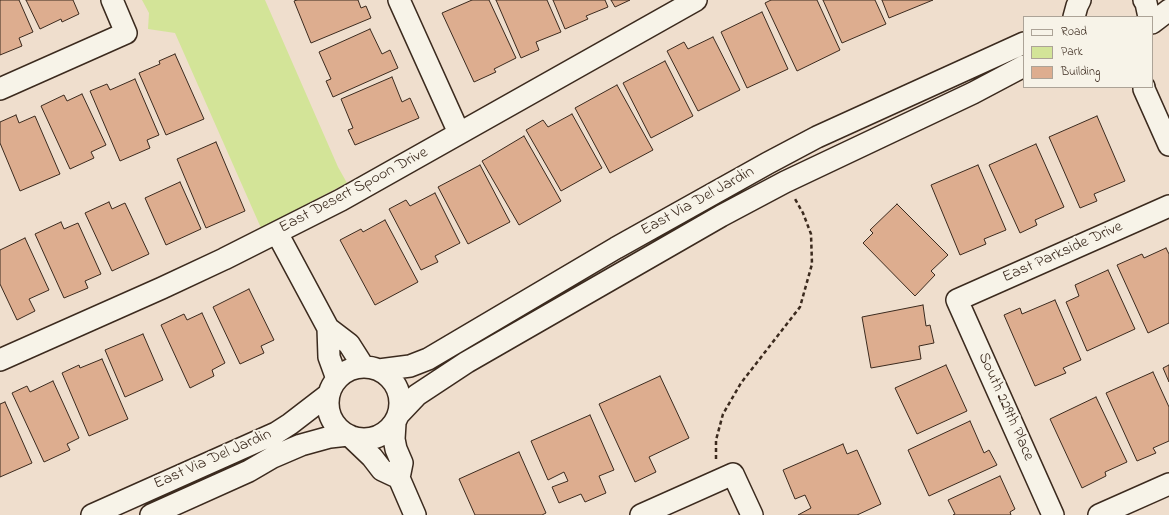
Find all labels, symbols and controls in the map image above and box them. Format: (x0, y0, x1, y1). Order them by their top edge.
legend (1023, 16, 1153, 88)
text: Road (1061, 23, 1087, 41)
text: Park (1061, 43, 1083, 61)
text: Building (1061, 63, 1100, 81)
street label: East Desert Spoon Drive (277, 144, 431, 238)
street label: East Via Del Jardin (638, 163, 758, 241)
street label: East Parkside Drive (1000, 218, 1126, 288)
street label: South 229th Place (973, 350, 1037, 464)
street label: East Via Del Jardin (151, 426, 275, 494)

